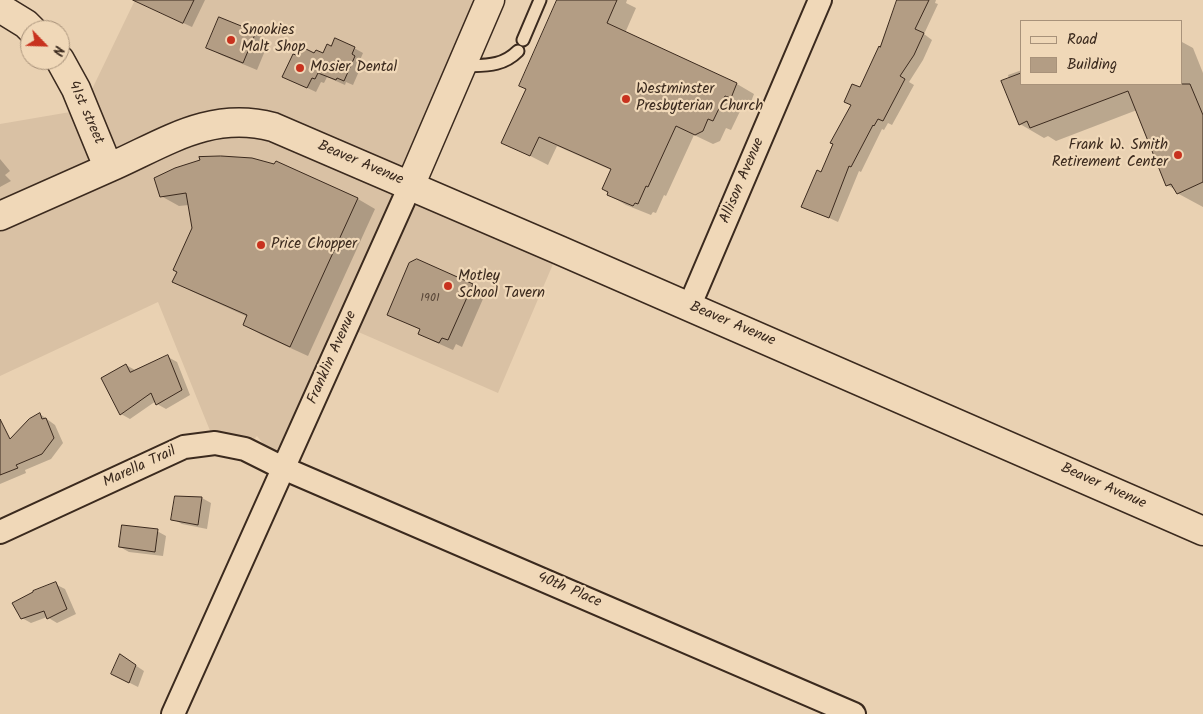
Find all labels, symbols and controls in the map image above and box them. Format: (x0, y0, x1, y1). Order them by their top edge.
north arrow (20, 20, 70, 70)
legend (1020, 20, 1183, 85)
place label: Snookies Malt Shop (241, 22, 305, 57)
text: Road (1067, 28, 1097, 52)
marker: Snookies Malt Shop (225, 34, 237, 46)
text: N (46, 42, 70, 59)
text: Building (1067, 53, 1117, 77)
place label: Mosier Dental (310, 59, 397, 77)
marker: Mosier Dental (294, 62, 306, 74)
street label: 41st street (63, 78, 107, 148)
place label: Westminster Presbyterian Church (636, 81, 763, 116)
marker: Westminster Presbyterian Church (620, 93, 632, 105)
street label: Allison Avenue (717, 135, 769, 227)
place label: Frank W. Smith Retirement Center (1052, 137, 1168, 172)
street label: Beaver Avenue (314, 138, 406, 190)
marker: Frank W. Smith Retirement Center (1172, 149, 1184, 161)
place label: Price Chopper (271, 236, 357, 254)
marker: Price Chopper (255, 239, 267, 251)
place label: Motley School Tavern (458, 268, 545, 303)
marker: Motley School Tavern (442, 280, 454, 292)
house number: 1901 (420, 292, 440, 306)
street label: Beaver Avenue (686, 299, 778, 351)
street label: Franklin Avenue (304, 309, 362, 407)
street label: Marella Trail (101, 443, 179, 493)
street label: Beaver Avenue (1058, 460, 1148, 514)
street label: 40th Place (534, 569, 604, 613)

